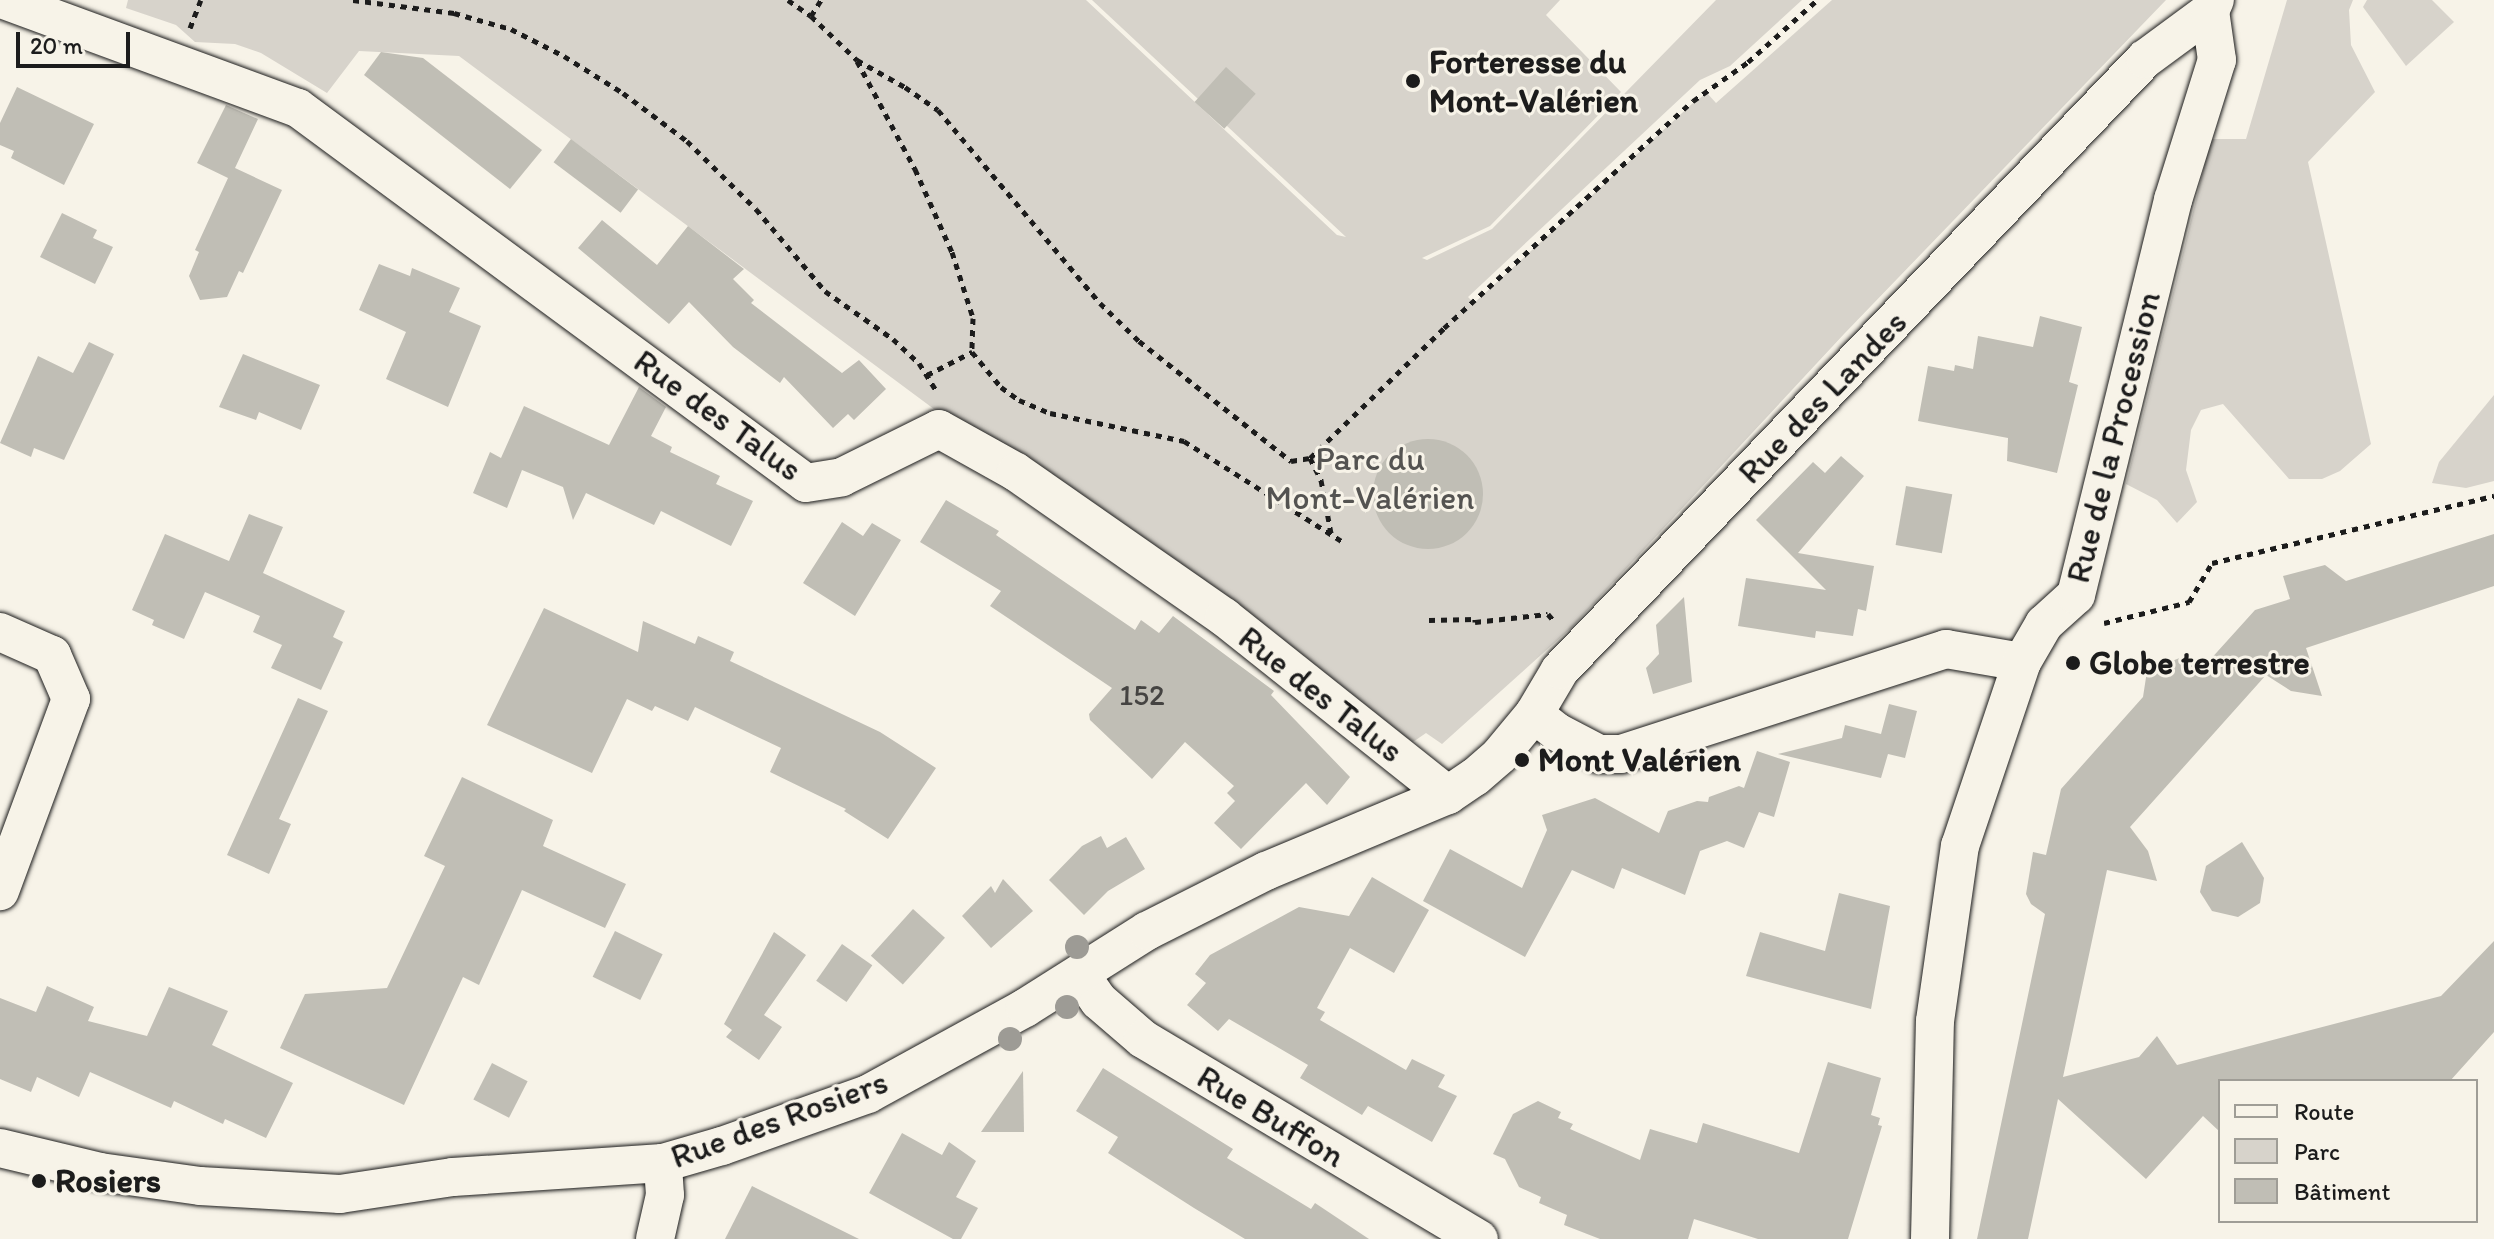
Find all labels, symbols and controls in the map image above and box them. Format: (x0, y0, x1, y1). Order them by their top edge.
scale bar (20, 16, 134, 66)
text: 20 m (30, 31, 83, 60)
place label: Forteresse du Mont-Valérien (1429, 41, 1638, 120)
marker: Forteresse du Mont-Valérien (1404, 72, 1422, 90)
street label: Rue de la Procession (2057, 288, 2169, 586)
street label: Rue des Landes (1729, 302, 1915, 492)
street label: Rue des Talus (626, 340, 810, 490)
park label: Parc du Mont-Valérien (1266, 438, 1474, 518)
street label: Rue des Talus (1231, 617, 1411, 771)
place label: Globe terrestre (2089, 643, 2310, 683)
marker: Globe terrestre (2064, 654, 2082, 672)
house number: 152 (1119, 677, 1165, 713)
place label: Mont Valérien (1538, 740, 1741, 780)
marker: Mont Valérien (1513, 751, 1531, 769)
street label: Rue Buffon (1190, 1056, 1352, 1176)
street label: Rue des Rosiers (665, 1061, 893, 1177)
legend (2218, 1079, 2478, 1223)
text: Route (2294, 1097, 2354, 1126)
text: Parc (2294, 1137, 2340, 1166)
place label: Rosiers (55, 1161, 161, 1201)
marker: Rosiers (30, 1172, 48, 1190)
text: Bâtiment (2294, 1177, 2390, 1206)

